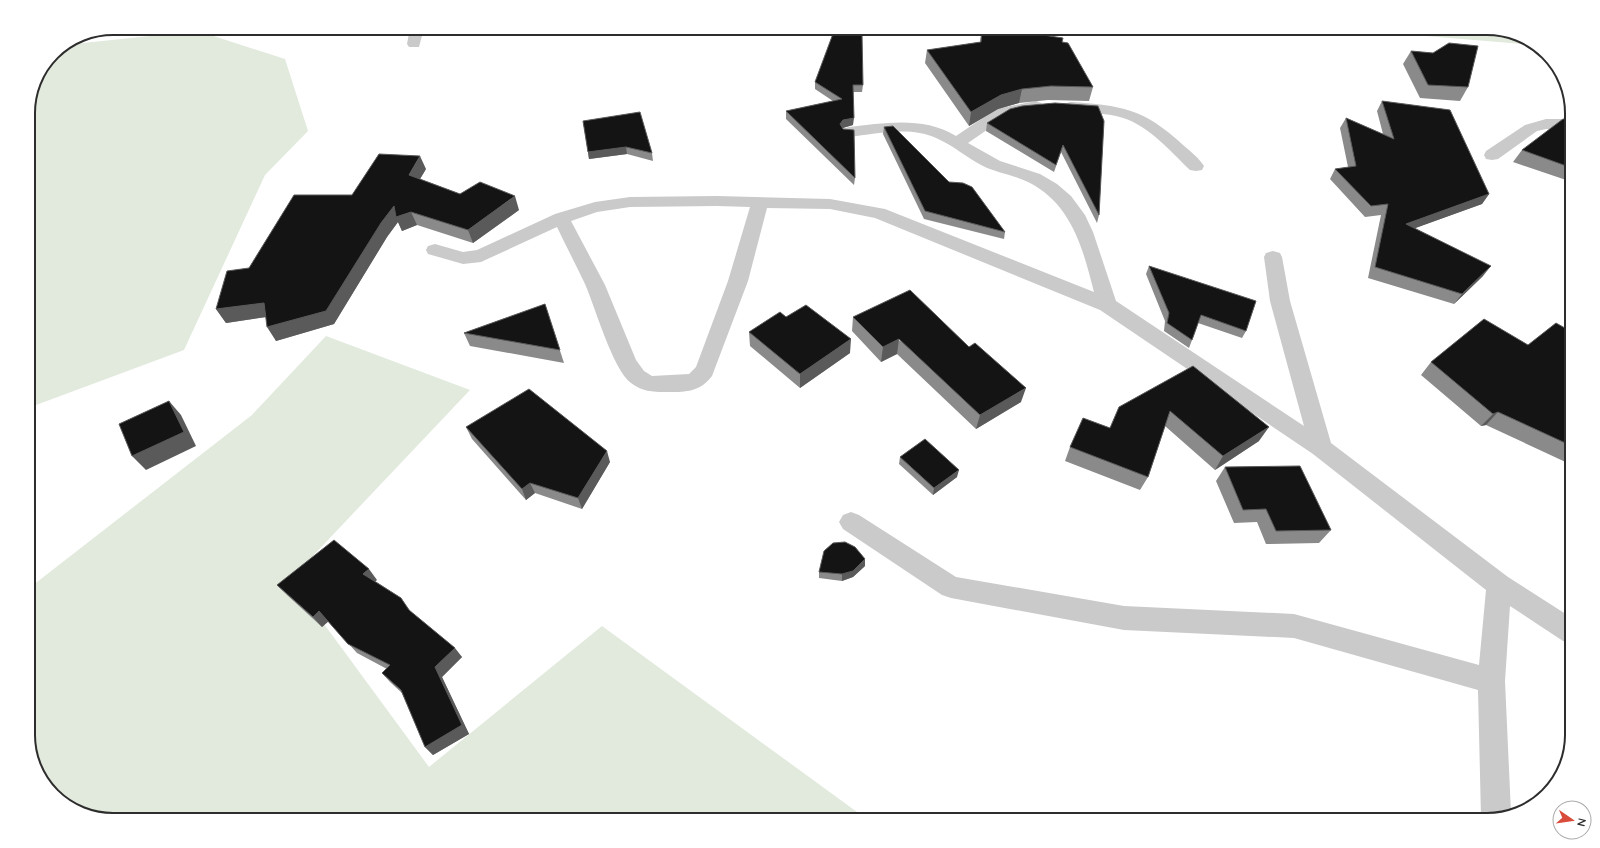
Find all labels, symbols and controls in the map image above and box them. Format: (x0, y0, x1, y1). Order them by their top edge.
north arrow (1552, 800, 1592, 840)
text: N (1574, 817, 1589, 828)

